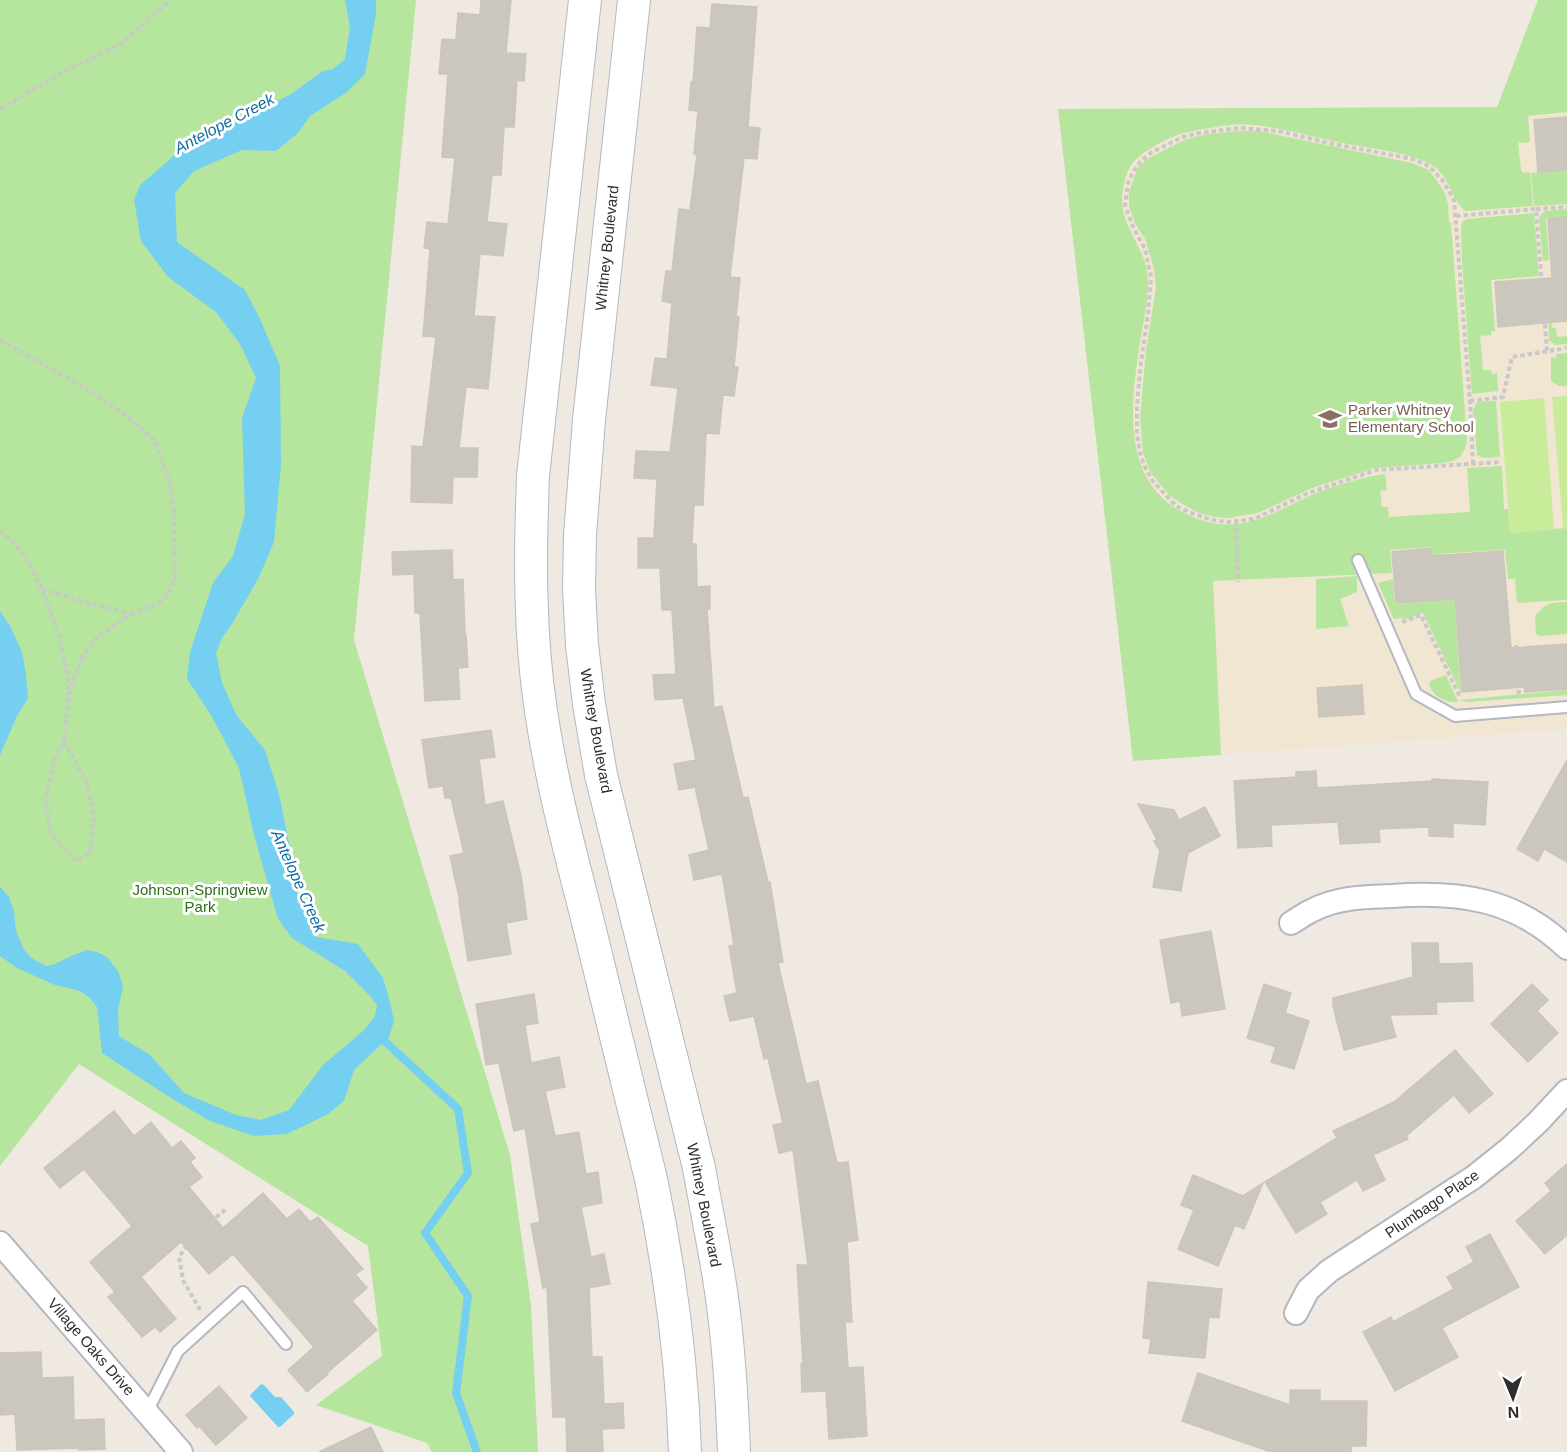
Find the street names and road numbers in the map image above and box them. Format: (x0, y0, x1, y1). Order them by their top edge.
street label: Whitney Boulevard (591, 184, 622, 311)
street label: Whitney Boulevard (577, 667, 616, 794)
street label: Whitney Boulevard (684, 1141, 725, 1268)
street label: Plumbago Place (1382, 1166, 1482, 1241)
street label: Village Oaks Drive (45, 1295, 138, 1399)

